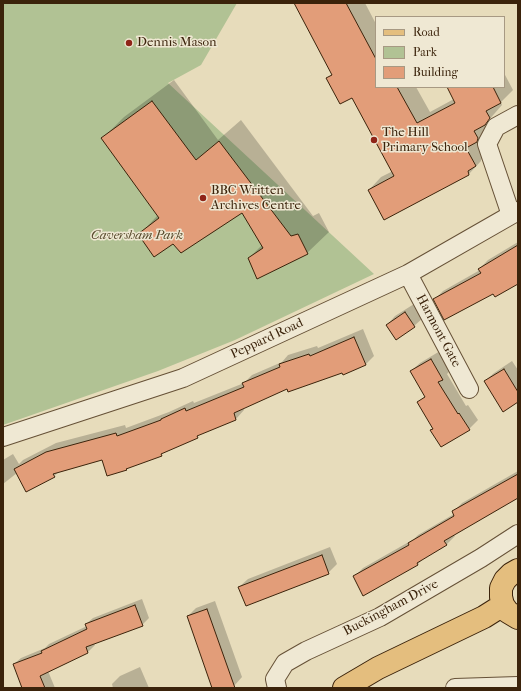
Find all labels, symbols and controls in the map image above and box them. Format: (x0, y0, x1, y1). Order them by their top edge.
legend (375, 16, 505, 88)
text: Road (413, 25, 440, 39)
place label: Dennis Mason (137, 35, 217, 51)
marker: Dennis Mason (124, 38, 134, 48)
text: Park (413, 45, 437, 59)
text: Building (413, 65, 458, 79)
place label: The Hill Primary School (382, 125, 468, 156)
marker: The Hill Primary School (369, 135, 379, 145)
place label: BBC Written Archives Centre (211, 183, 301, 214)
marker: BBC Written Archives Centre (198, 193, 208, 203)
park label: Caversham Park (91, 228, 183, 244)
street label: Harmont Gate (412, 292, 464, 370)
street label: Peppard Road (228, 315, 306, 363)
street label: Buckingham Drive (341, 576, 441, 640)

